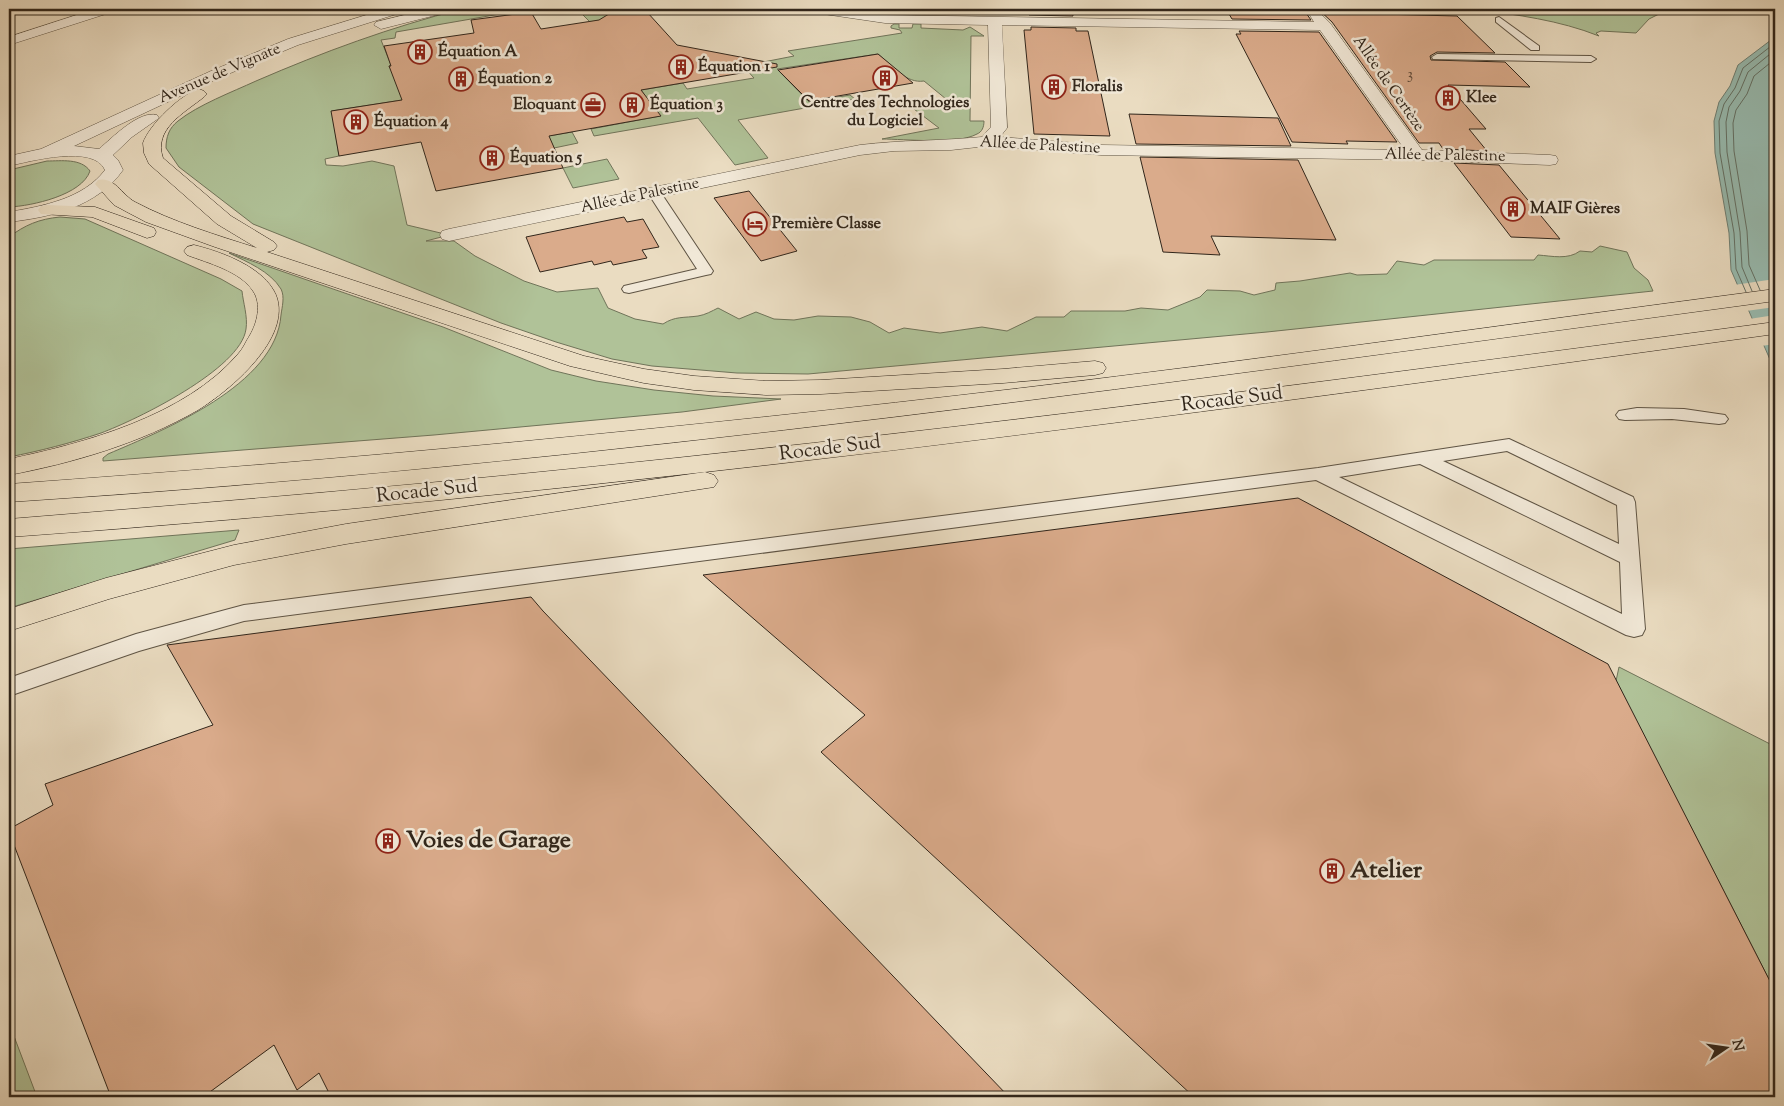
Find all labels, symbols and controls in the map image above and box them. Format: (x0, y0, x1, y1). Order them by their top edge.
street label: Allée de Certèze (1346, 31, 1430, 137)
street label: Avenue de Vignate (155, 38, 285, 110)
building icon: Équation A (407, 39, 433, 65)
place label: Équation A (438, 40, 517, 64)
building icon: Équation 1 (668, 54, 694, 80)
place label: Équation 1 (698, 55, 770, 79)
building icon: Centre des Technologies du Logiciel (872, 65, 898, 91)
house number: 3 (1407, 65, 1413, 86)
building icon: Équation 2 (448, 66, 474, 92)
place label: Équation 2 (478, 67, 552, 91)
building icon: Floralis (1041, 74, 1067, 100)
place label: Floralis (1072, 76, 1123, 99)
building icon: Klee (1435, 85, 1461, 111)
place label: Klee (1466, 87, 1497, 110)
office icon: Eloquant (580, 92, 606, 118)
building icon: Équation 3 (619, 92, 645, 118)
place label: Centre des Technologies du Logiciel (801, 92, 969, 133)
place label: Équation 3 (650, 93, 723, 117)
place label: Eloquant (513, 94, 577, 117)
building icon: Équation 4 (343, 109, 369, 135)
place label: Équation 4 (374, 110, 449, 134)
street label: Allée de Palestine (979, 131, 1101, 161)
street label: Allée de Palestine (1384, 143, 1506, 169)
building icon: Équation 5 (479, 145, 505, 171)
place label: Équation 5 (510, 146, 582, 170)
street label: Allée de Palestine (579, 172, 701, 220)
building icon: MAIF Gières (1500, 196, 1526, 222)
place label: MAIF Gières (1530, 198, 1620, 221)
hotel icon: Première Classe (742, 211, 768, 237)
place label: Première Classe (772, 213, 882, 236)
street label: Rocade Sud (1180, 379, 1284, 421)
street label: Rocade Sud (778, 428, 882, 470)
street label: Rocade Sud (375, 472, 479, 512)
place label: Voies de Garage (406, 824, 571, 858)
building icon: Voies de Garage (375, 828, 401, 854)
place label: Atelier (1350, 854, 1423, 888)
building icon: Atelier (1319, 858, 1345, 884)
north arrow (1702, 1024, 1752, 1074)
text: N (1726, 1038, 1748, 1053)

